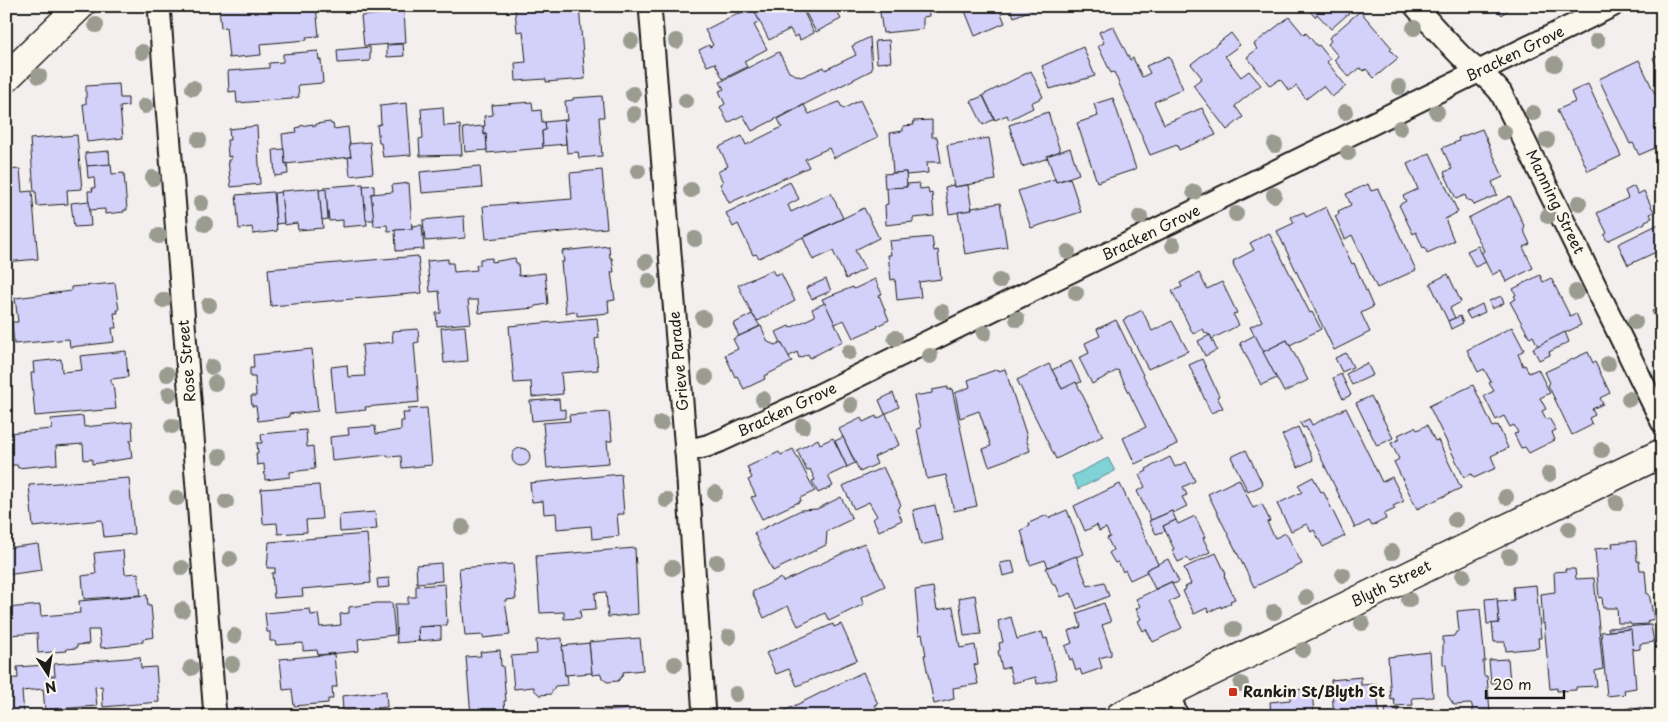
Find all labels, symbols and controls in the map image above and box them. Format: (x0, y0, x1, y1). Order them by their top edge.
street label: Bracken Grove (1461, 19, 1568, 87)
street label: Manning Street (1521, 145, 1592, 257)
street label: Bracken Grove (1097, 198, 1204, 266)
street label: Grieve Parade (662, 310, 693, 412)
street label: Rose Street (170, 319, 201, 403)
street label: Bracken Grove (733, 376, 840, 442)
street label: Blyth Street (1346, 553, 1435, 612)
north arrow (22, 650, 72, 700)
scale bar (1486, 667, 1563, 699)
text: 20 m (1493, 672, 1532, 695)
text: N (43, 676, 58, 699)
place label: Rankin St/Blyth St (1243, 679, 1385, 702)
marker: Rankin St/Blyth St (1227, 686, 1239, 698)

